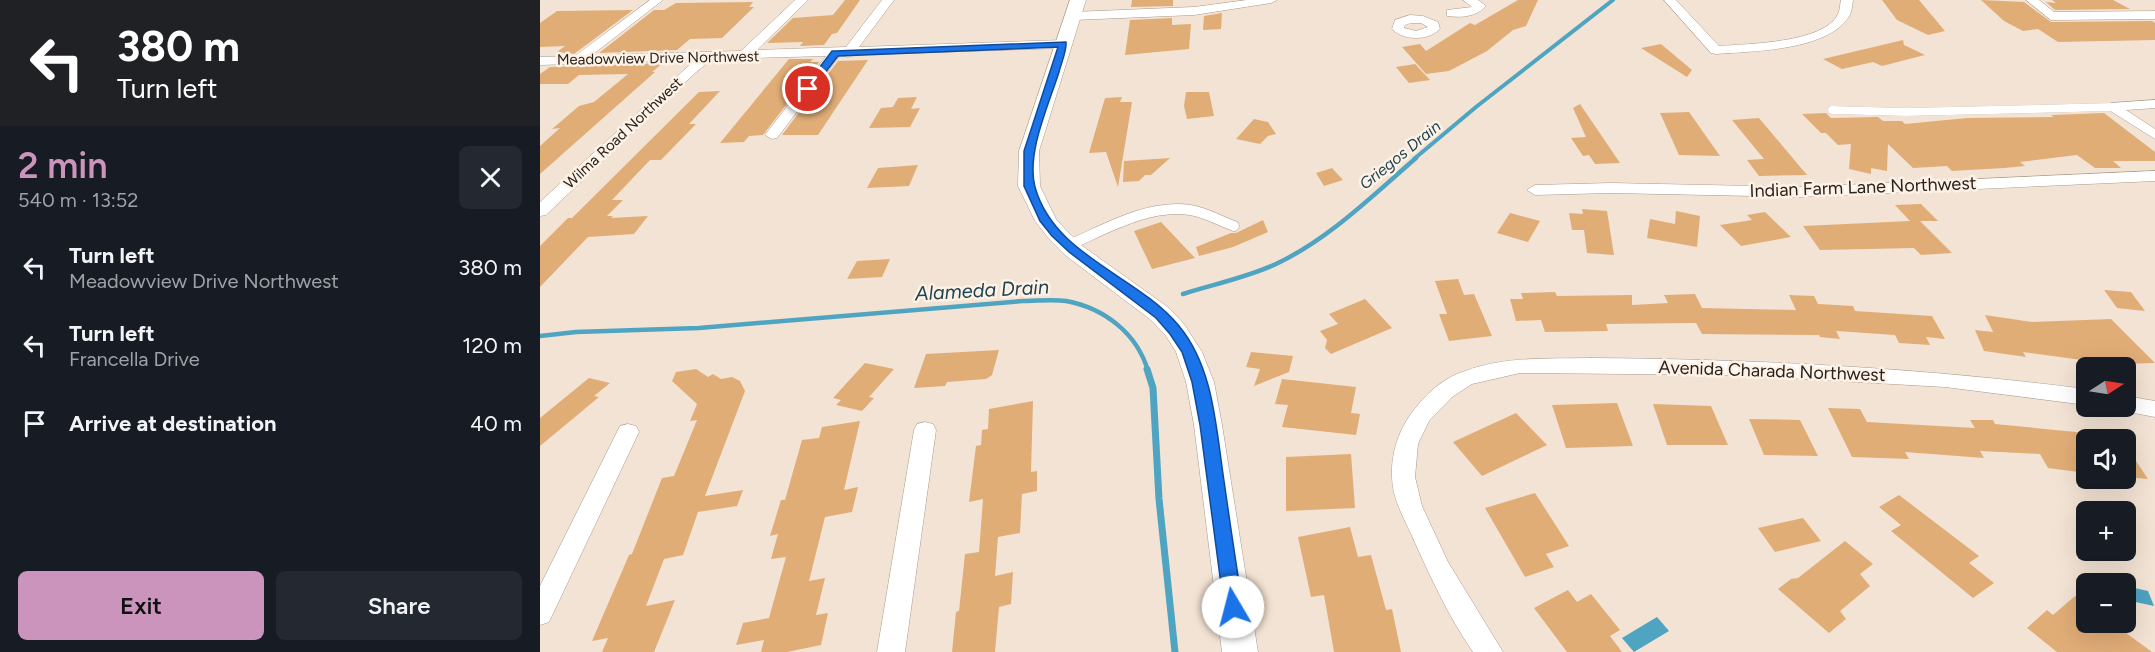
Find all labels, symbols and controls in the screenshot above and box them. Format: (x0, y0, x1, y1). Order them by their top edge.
text: 380 m (117, 21, 240, 72)
icon: left (18, 24, 96, 102)
street label: Meadowview Drive Northwest (557, 47, 760, 69)
pin (782, 63, 833, 114)
text: Turn left (117, 72, 217, 105)
icon: arrive (791, 72, 824, 105)
street label: Wilma Road Northwest (560, 73, 686, 193)
water label: Griegos Drain (1356, 117, 1444, 193)
text: 2 min (18, 144, 108, 187)
button: close (459, 146, 522, 209)
street label: Indian Farm Lane Northwest (1749, 172, 1977, 202)
text: 540 m · 13:52 (18, 188, 139, 212)
text: Turn left (69, 242, 155, 269)
icon: left (18, 251, 51, 284)
text: 380 m (458, 254, 522, 281)
text: Meadowview Drive Northwest (69, 269, 339, 293)
water label: Alameda Drain (913, 275, 1050, 306)
text: Turn left (69, 320, 155, 347)
icon: left (18, 329, 51, 362)
text: 120 m (462, 332, 522, 359)
text: Francella Drive (69, 347, 200, 371)
street label: Avenida Charada Northwest (1658, 356, 1886, 386)
north arrow (2076, 357, 2136, 417)
map controls (2076, 357, 2136, 633)
icon: arrive (18, 407, 51, 440)
text: Arrive at destination (69, 410, 277, 437)
text: 40 m (470, 410, 522, 437)
button: sound (2076, 429, 2136, 489)
button: + (2076, 501, 2136, 561)
button: Exit (18, 571, 264, 640)
button: Share (276, 571, 522, 640)
button: − (2076, 573, 2136, 633)
position arrow (1201, 575, 1265, 639)

